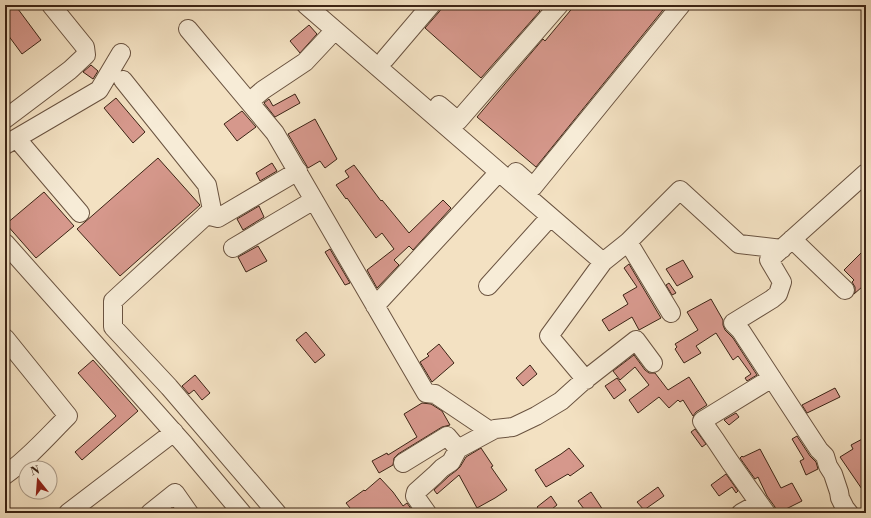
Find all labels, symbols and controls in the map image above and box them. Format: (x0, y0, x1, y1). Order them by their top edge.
north arrow (18, 460, 58, 500)
text: N (29, 463, 42, 479)

